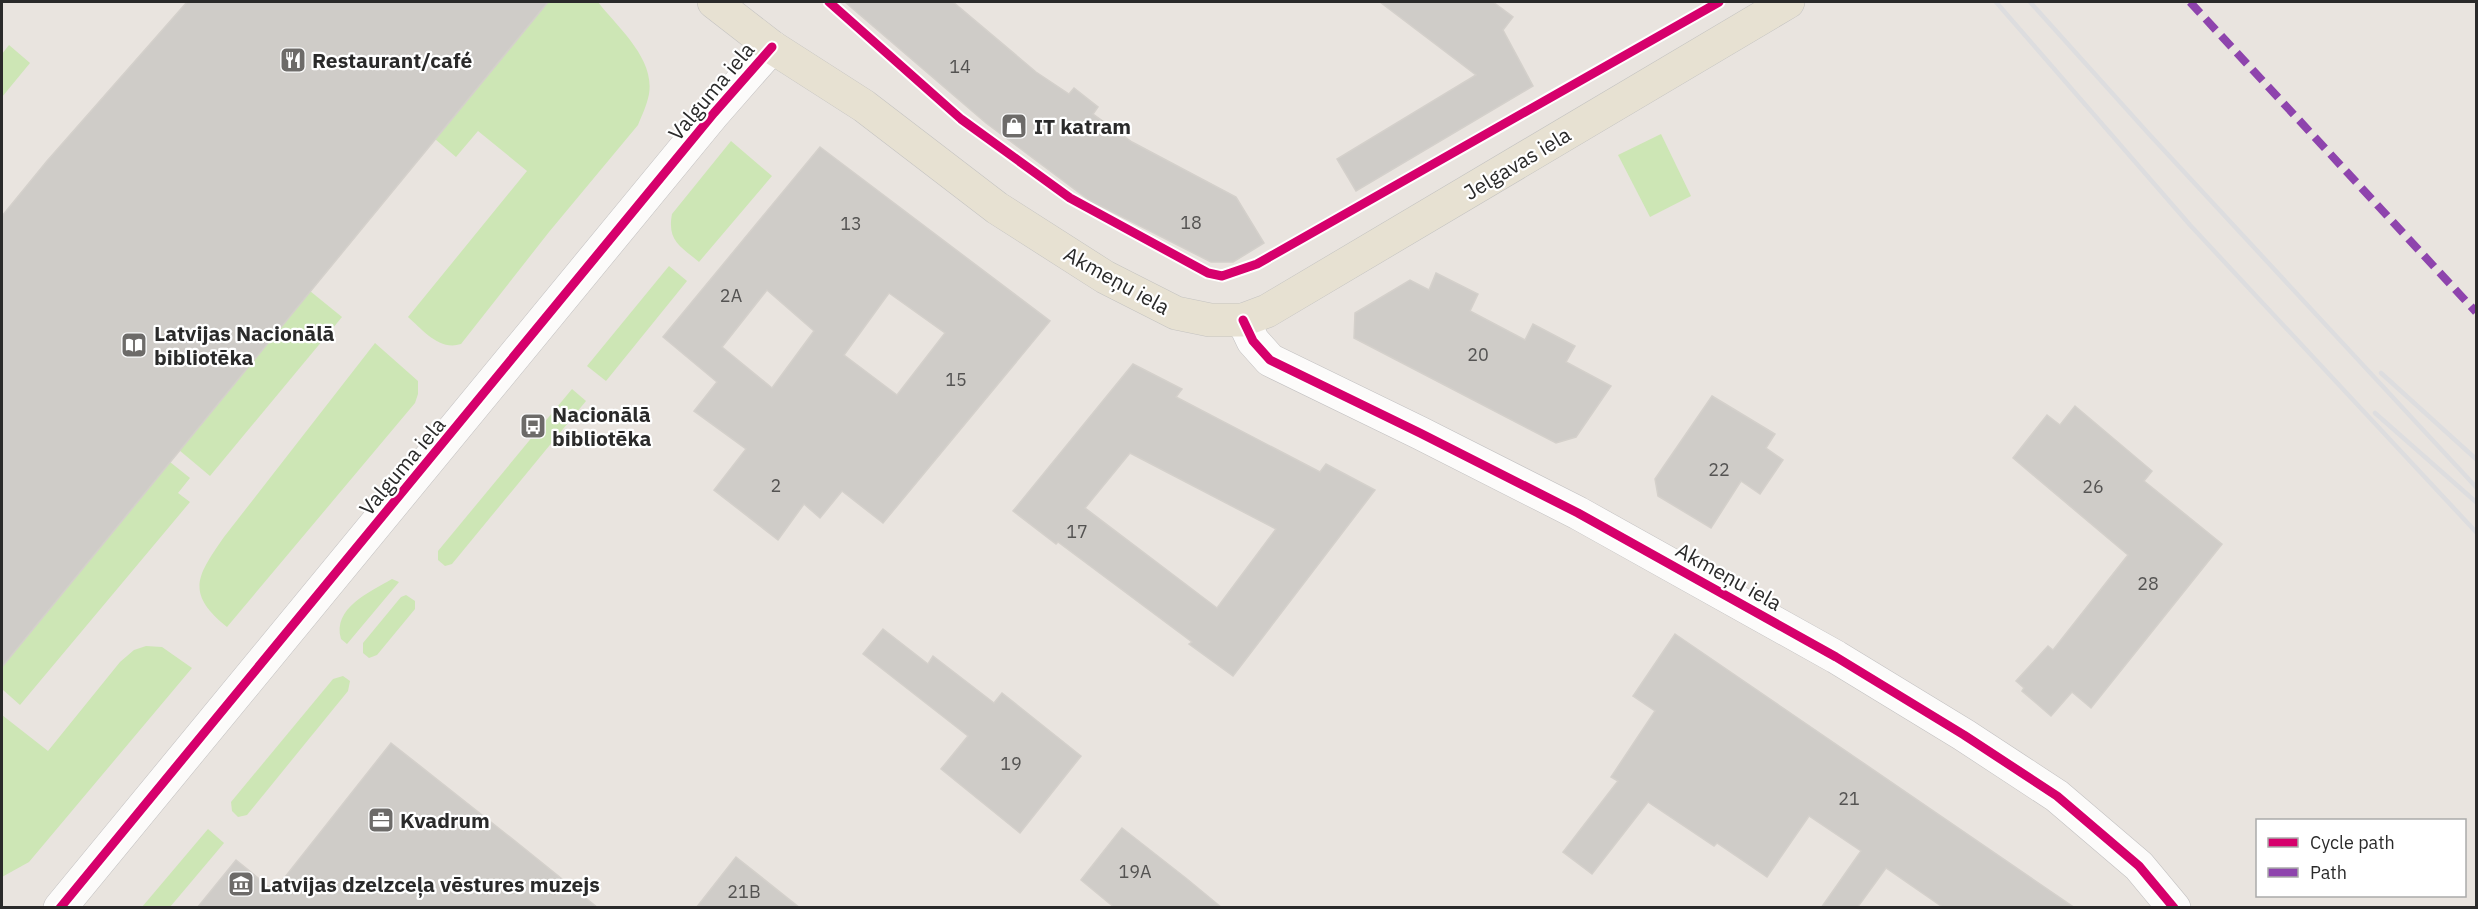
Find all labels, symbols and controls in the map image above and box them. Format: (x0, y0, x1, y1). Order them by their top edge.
street label: Valguma iela (662, 36, 760, 146)
restaurant icon: Restaurant/café (278, 45, 308, 75)
place label: Restaurant/café (312, 46, 472, 74)
house number: 14 (949, 55, 971, 78)
shop icon: IT katram (999, 111, 1029, 141)
place label: IT katram (1034, 112, 1131, 140)
street label: Jelgavas iela (1458, 120, 1576, 206)
house number: 18 (1180, 211, 1202, 234)
house number: 13 (840, 212, 862, 235)
street label: Akmeņu iela (1059, 239, 1175, 321)
house number: 2A (720, 284, 743, 307)
place label: Latvijas Nacionālā bibliotēka (154, 319, 335, 371)
library icon: Latvijas Nacionālā bibliotēka (119, 330, 149, 360)
house number: 20 (1467, 343, 1489, 366)
house number: 15 (945, 368, 967, 391)
place label: Nacionālā bibliotēka (552, 400, 652, 452)
street label: Valguma iela (353, 411, 451, 521)
bus stop icon: Nacionālā bibliotēka (518, 411, 548, 441)
house number: 22 (1708, 458, 1730, 481)
house number: 2 (771, 474, 781, 497)
house number: 26 (2082, 475, 2104, 498)
house number: 17 (1066, 520, 1088, 543)
street label: Akmeņu iela (1671, 535, 1787, 617)
house number: 28 (2137, 572, 2159, 595)
house number: 19 (1000, 752, 1022, 775)
house number: 21 (1838, 787, 1860, 810)
office icon: Kvadrum (366, 805, 396, 835)
place label: Kvadrum (400, 806, 490, 834)
legend (2256, 819, 2466, 897)
text: Cycle path (2310, 831, 2395, 854)
house number: 19A (1118, 860, 1152, 883)
text: Path (2310, 861, 2347, 884)
museum icon: Latvijas dzelzceļa vēstures muzejs (226, 869, 256, 899)
place label: Latvijas dzelzceļa vēstures muzejs (260, 870, 600, 898)
house number: 21B (727, 880, 761, 903)

